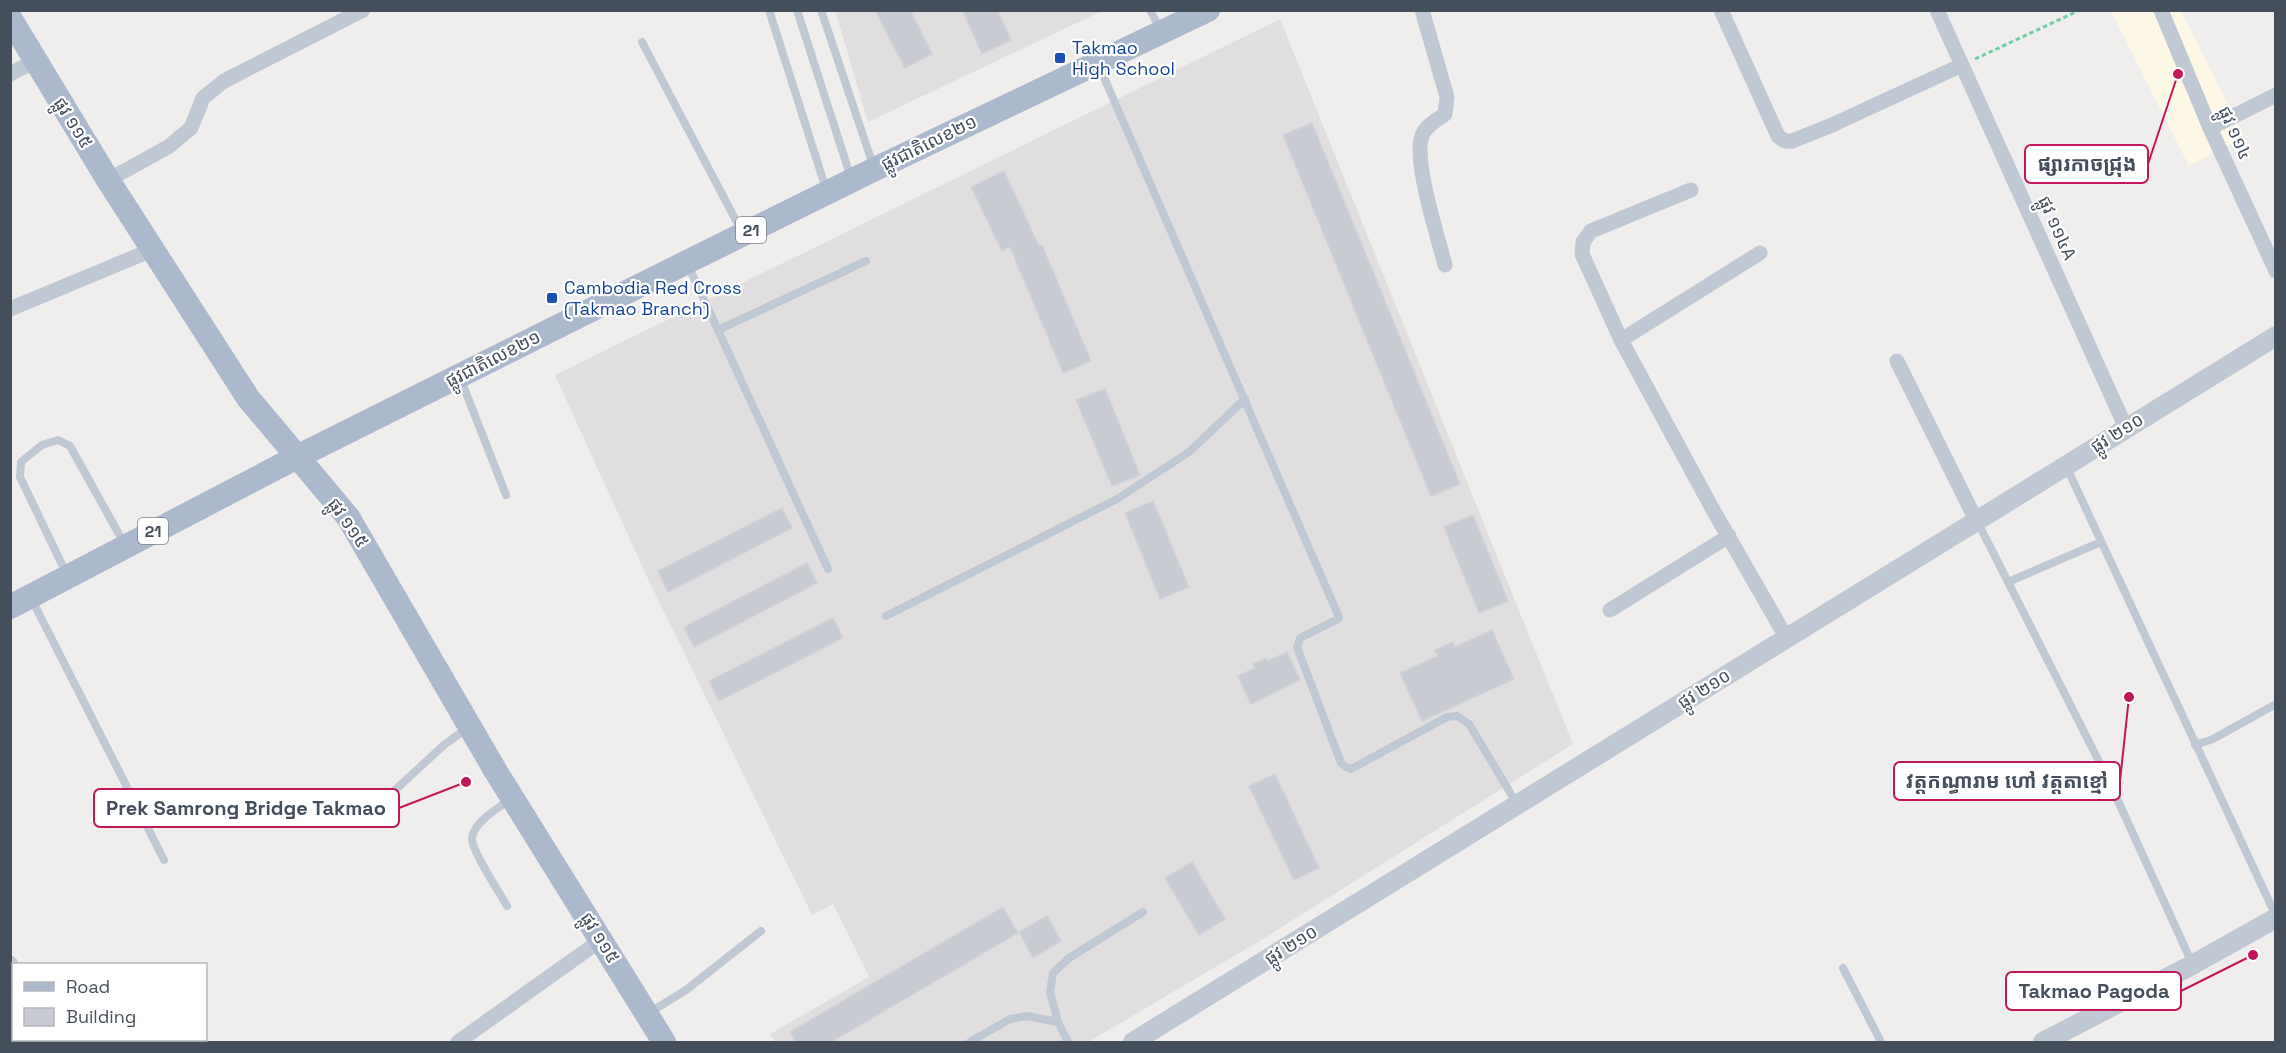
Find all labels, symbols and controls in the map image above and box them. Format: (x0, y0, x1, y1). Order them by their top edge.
place label: Takmao High School (1072, 36, 1175, 80)
marker: Takmao High School (1053, 51, 1067, 65)
street label: ផ្លូវ ១១៥ (44, 93, 98, 155)
street label: ផ្លូវ ១១៤ (2209, 102, 2257, 165)
street label: ផ្លូវជាតិលេខ២១ (877, 109, 983, 180)
callout: ផ្សារកាចជ្រុង (2025, 145, 2148, 183)
text: ផ្សារកាចជ្រុង (2038, 151, 2136, 177)
street label: ផ្លូវ ១១៤A (2028, 192, 2082, 266)
road number: 21 (736, 217, 766, 243)
place label: Cambodia Red Cross (Takmao Branch) (564, 276, 741, 320)
marker: Cambodia Red Cross (Takmao Branch) (545, 291, 559, 305)
street label: ផ្លូវជាតិលេខ២១ (441, 325, 547, 397)
street label: ផ្លូវ ២១០ (2086, 407, 2150, 462)
street label: ផ្លូវ ១១៥ (319, 493, 374, 555)
road number: 21 (138, 518, 168, 544)
street label: ផ្លូវ ២១០ (1673, 663, 1737, 718)
callout: វត្តកណ្ធារាម ហៅ វត្តតាខ្មៅ (1894, 762, 2120, 800)
text: វត្តកណ្ធារាម ហៅ វត្តតាខ្មៅ (1906, 768, 2108, 794)
callout: Prek Samrong Bridge Takmao (94, 789, 399, 827)
text: Prek Samrong Bridge Takmao (106, 795, 386, 821)
street label: ផ្លូវ ១១៥ (571, 908, 625, 970)
street label: ផ្លូវ ២១០ (1260, 919, 1324, 974)
legend (12, 963, 207, 1041)
callout: Takmao Pagoda (2006, 972, 2181, 1010)
text: Road (66, 975, 110, 998)
text: Takmao Pagoda (2018, 978, 2170, 1004)
text: Building (66, 1005, 136, 1028)

